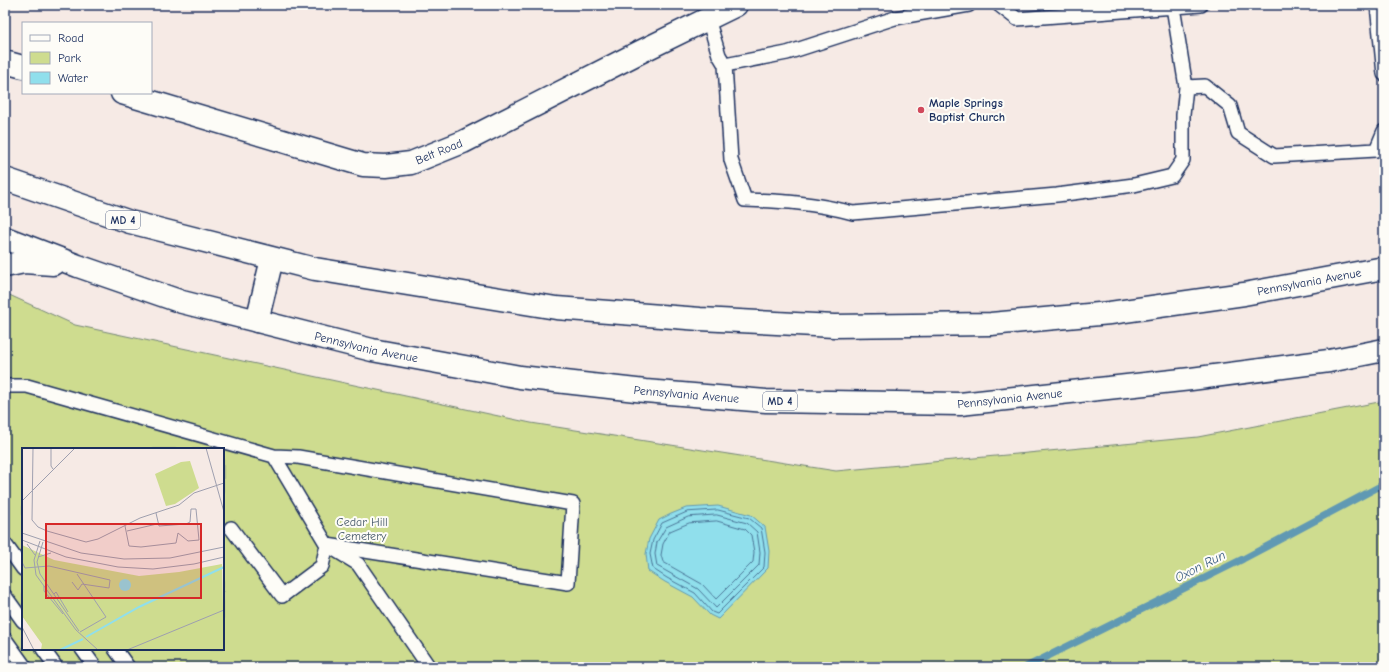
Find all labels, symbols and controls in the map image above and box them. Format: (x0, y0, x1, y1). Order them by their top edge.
legend (22, 22, 152, 94)
text: Road (58, 31, 84, 45)
text: Park (58, 51, 81, 65)
text: Water (58, 71, 88, 85)
place label: Maple Springs Baptist Church (929, 96, 1005, 124)
marker: Maple Springs Baptist Church (916, 105, 926, 115)
street label: Belt Road (413, 136, 465, 167)
road number: MD 4 (106, 211, 140, 229)
street label: Pennsylvania Avenue (1256, 265, 1362, 298)
street label: Pennsylvania Avenue (313, 329, 419, 365)
street label: Pennsylvania Avenue (633, 383, 740, 406)
street label: Pennsylvania Avenue (957, 386, 1063, 411)
road number: MD 4 (763, 392, 797, 410)
inset map (22, 448, 224, 650)
park label: Cedar Hill Cemetery (336, 515, 388, 543)
water label: Oxon Run (1172, 547, 1228, 585)

